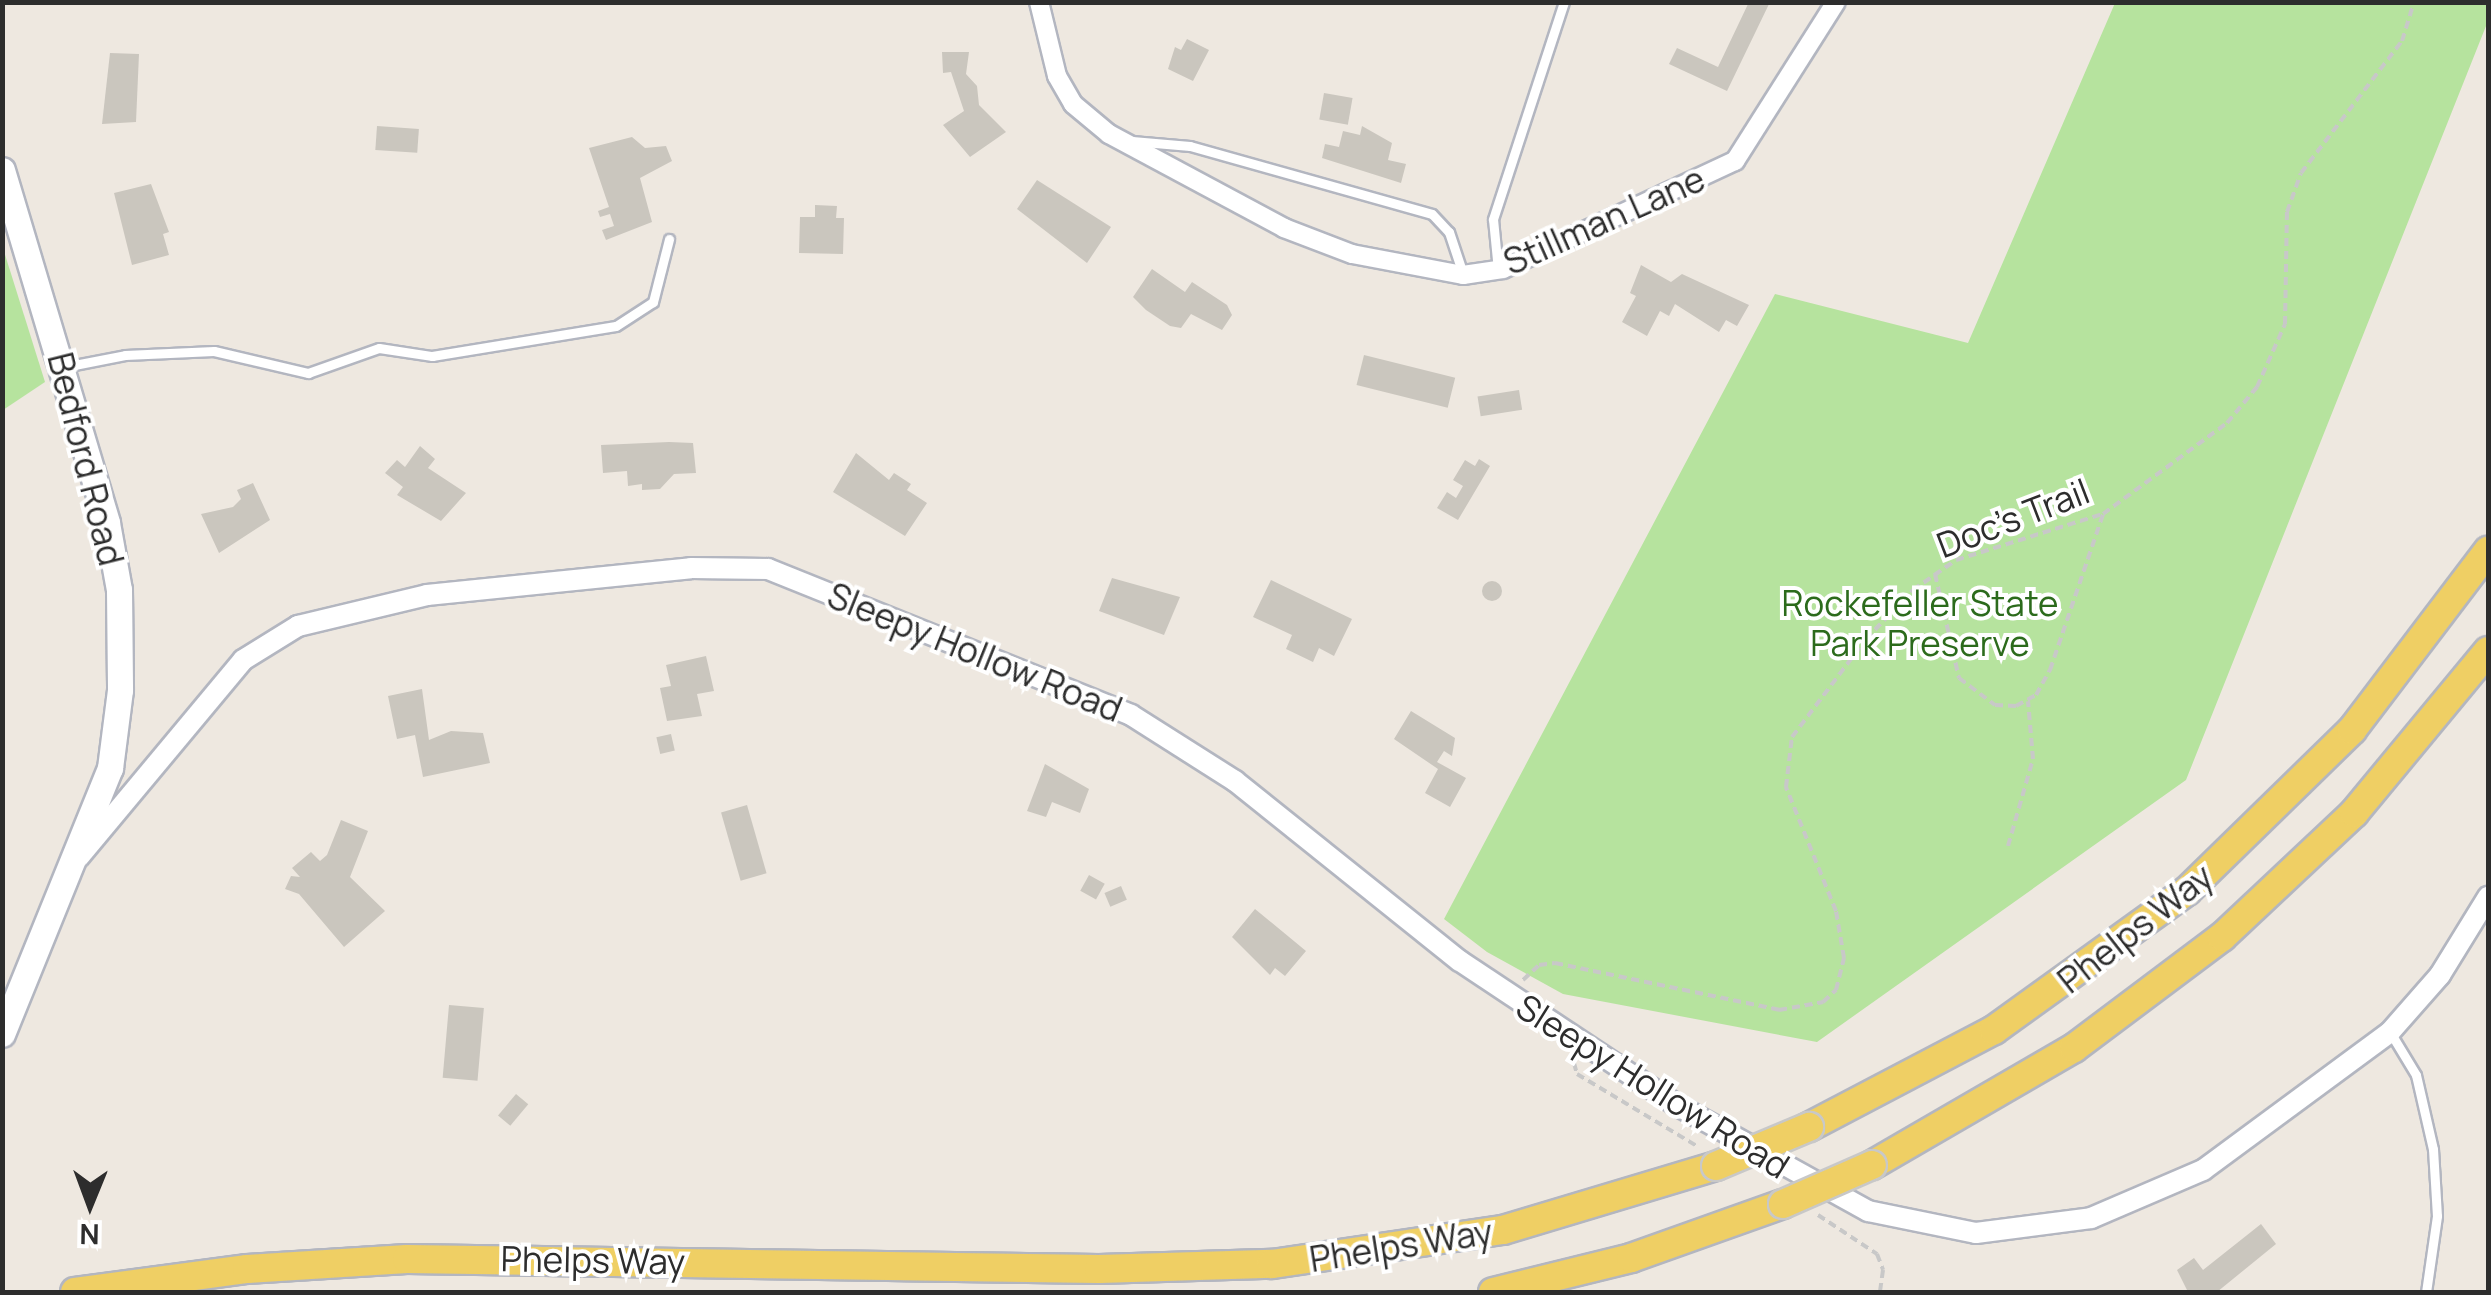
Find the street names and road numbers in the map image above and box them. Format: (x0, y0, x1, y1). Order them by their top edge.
street label: Stillman Lane (1497, 157, 1711, 283)
street label: Bedford Road (39, 348, 133, 570)
street label: Doc's Trail (1931, 470, 2095, 566)
street label: Sleepy Hollow Road (822, 574, 1128, 730)
street label: Phelps Way (2049, 855, 2221, 1001)
street label: Sleepy Hollow Road (1509, 985, 1797, 1187)
street label: Phelps Way (1307, 1210, 1495, 1280)
street label: Phelps Way (500, 1237, 686, 1283)

